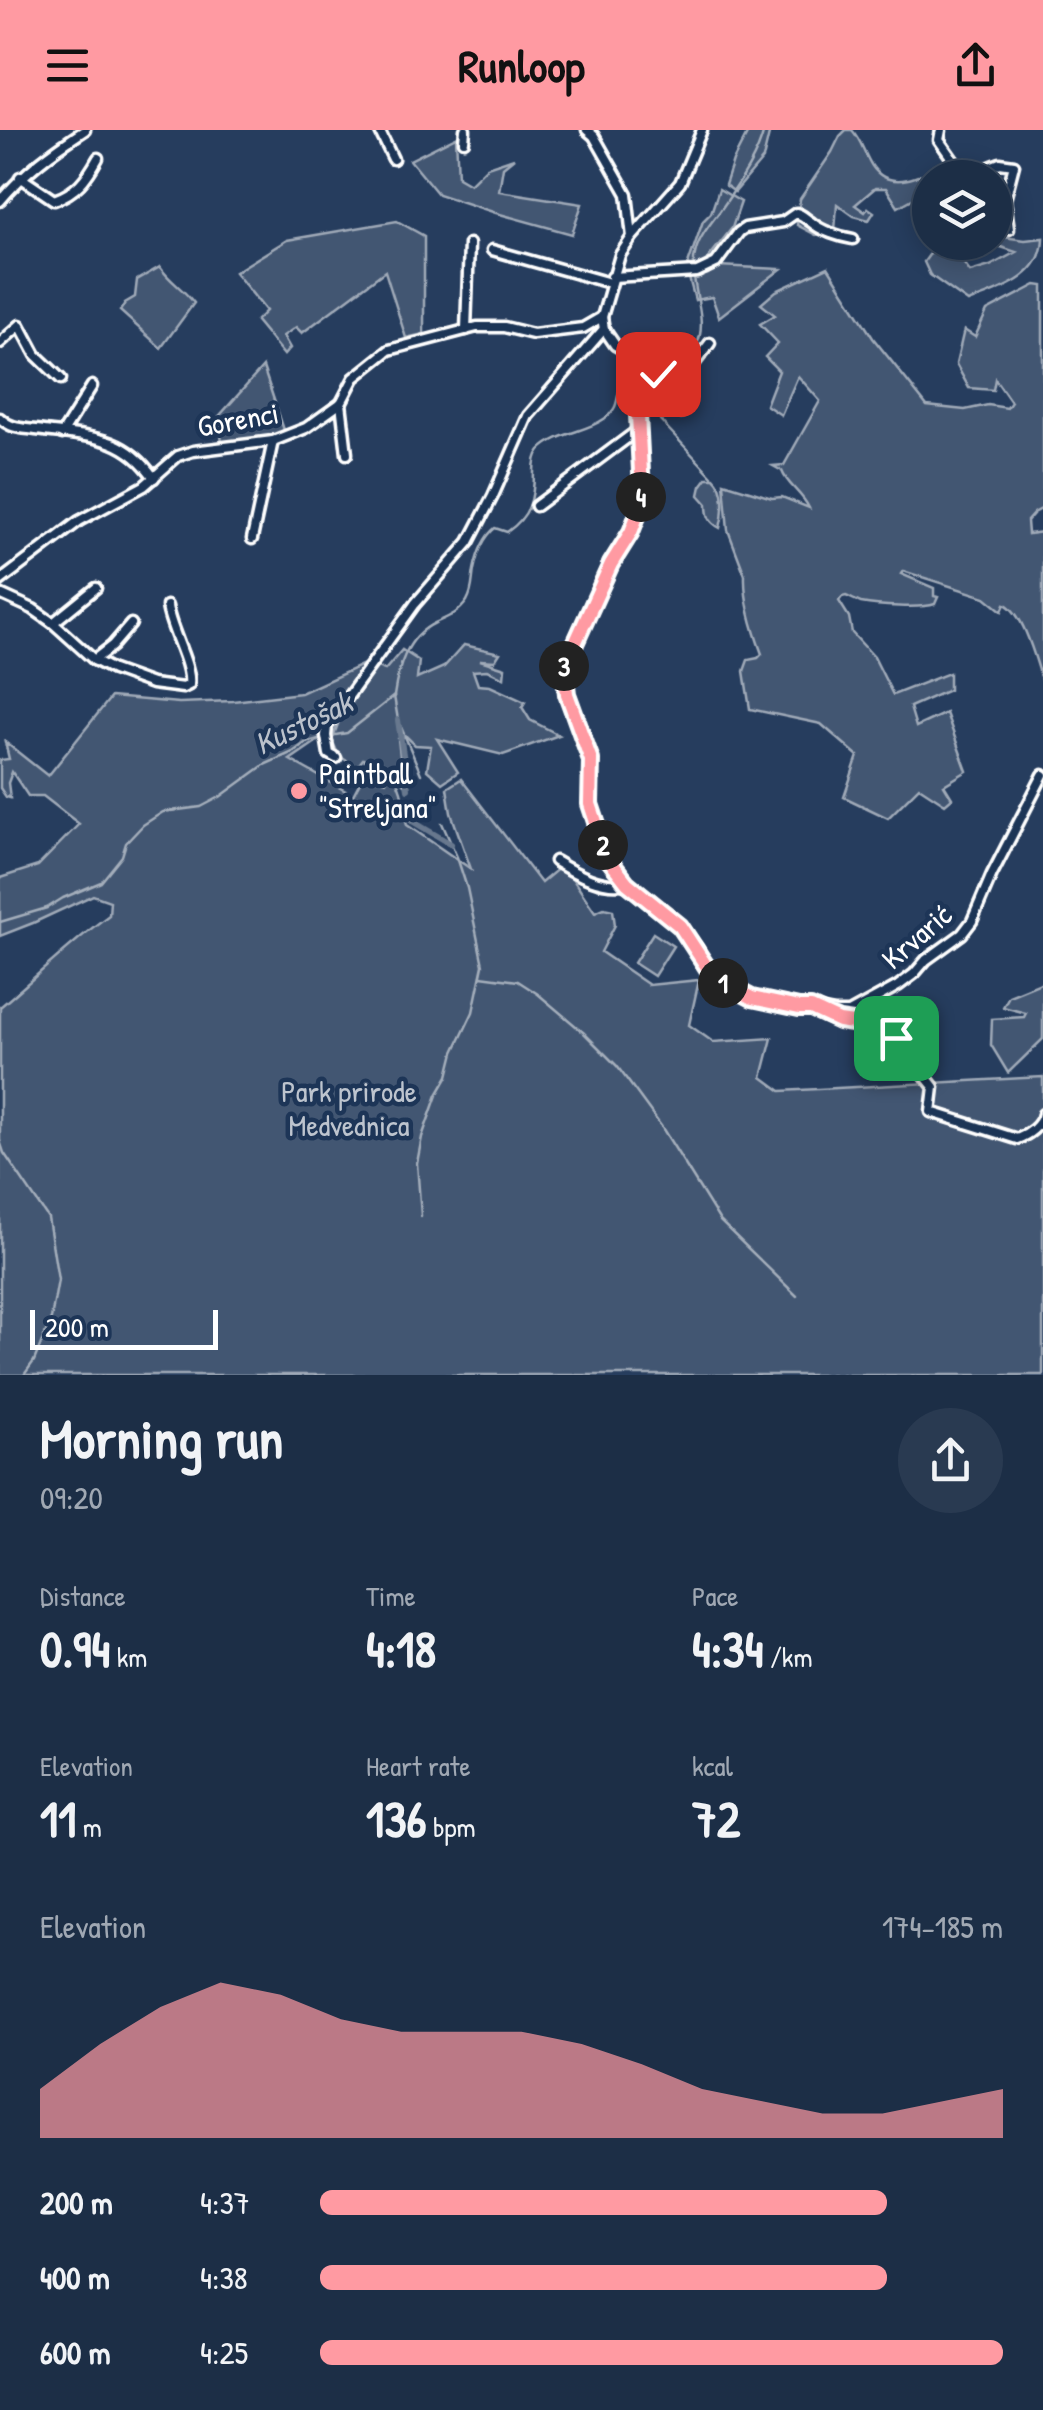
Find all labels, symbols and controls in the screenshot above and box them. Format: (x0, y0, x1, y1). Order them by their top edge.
text: Runloop (458, 35, 585, 96)
icon: menu (40, 38, 95, 93)
icon: share (948, 38, 1003, 93)
map controls (912, 160, 1012, 260)
button: layers (912, 160, 1012, 260)
pin (616, 332, 701, 417)
icon: check (631, 347, 686, 402)
street label: Gorenci (194, 392, 282, 446)
pin: 4 (616, 472, 666, 522)
text: 4 (636, 478, 646, 516)
pin: 3 (539, 641, 589, 691)
text: 3 (558, 647, 570, 685)
water label: Kustošak (247, 679, 361, 765)
place label: Paintball "Streljana" (319, 753, 437, 827)
marker: Paintball "Streljana" (288, 780, 310, 802)
pin: 2 (578, 820, 628, 870)
text: 2 (596, 826, 610, 864)
street label: Krvarić (873, 894, 960, 978)
pin: 1 (698, 958, 748, 1008)
text: 1 (718, 964, 728, 1002)
pin (854, 996, 939, 1081)
icon: arrive (869, 1011, 924, 1066)
park label: Park prirode Medvednica (281, 1071, 417, 1145)
scale bar (30, 1305, 218, 1350)
text: 200 m (45, 1308, 109, 1346)
text: Morning run (40, 1401, 283, 1475)
button: share (898, 1408, 1003, 1513)
text: 09:20 (40, 1476, 103, 1519)
text: Distance (40, 1577, 126, 1615)
text: Time (366, 1577, 416, 1615)
text: Pace (692, 1577, 738, 1615)
text: 0.94 (40, 1615, 110, 1683)
text: 4:18 (366, 1615, 436, 1683)
text: 4:34 (692, 1615, 764, 1683)
text: km (110, 1638, 147, 1676)
text: /km (764, 1638, 812, 1676)
text: Elevation (40, 1747, 133, 1785)
text: Heart rate (366, 1747, 471, 1785)
text: kcal (692, 1747, 733, 1785)
text: 11 (40, 1785, 76, 1853)
text: 136 (366, 1785, 427, 1853)
text: 72 (692, 1785, 740, 1853)
text: m (76, 1808, 102, 1846)
text: bpm (427, 1808, 476, 1846)
text: Elevation (40, 1905, 146, 1948)
text: 174–185 m (882, 1905, 1003, 1948)
text: 200 m (40, 2181, 113, 2224)
text: 4:37 (200, 2181, 250, 2224)
text: 400 m (40, 2256, 110, 2299)
text: 4:38 (200, 2256, 248, 2299)
text: 600 m (40, 2331, 111, 2374)
text: 4:25 (200, 2331, 248, 2374)

